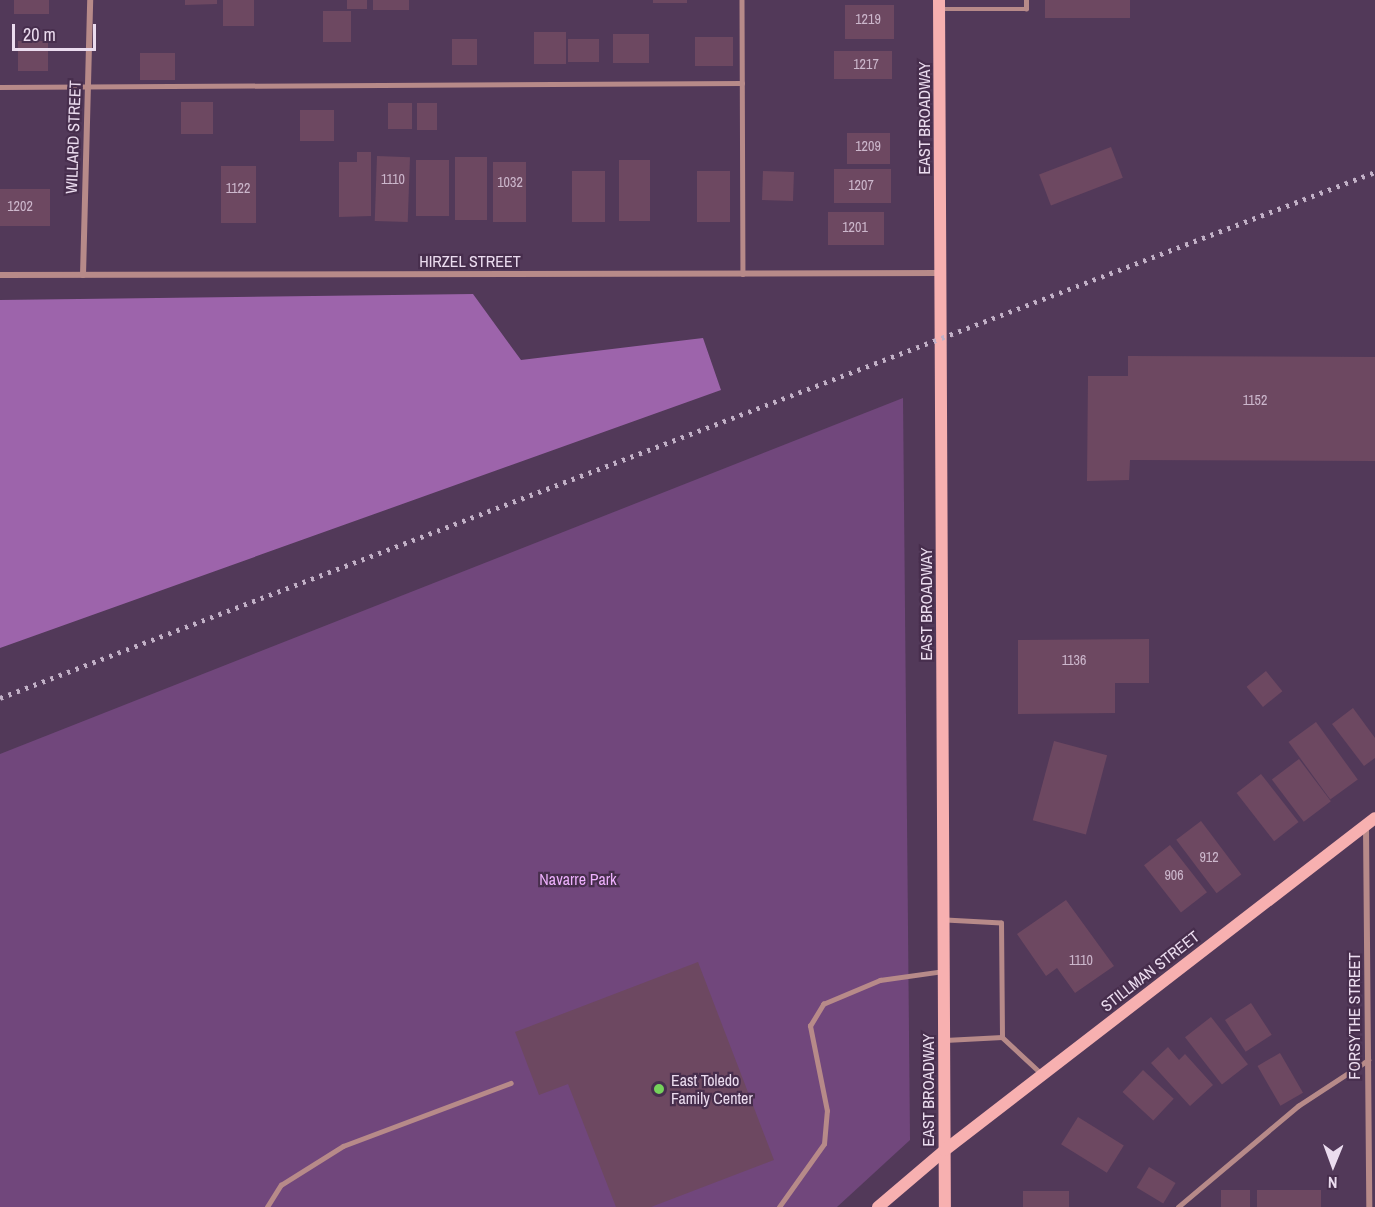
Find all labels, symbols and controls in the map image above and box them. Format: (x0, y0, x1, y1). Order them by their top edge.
house number: 1219 (855, 11, 881, 27)
scale bar (15, 12, 99, 50)
text: 20 m (23, 22, 56, 47)
house number: 1217 (853, 56, 879, 72)
street label: EAST BROADWAY (914, 61, 934, 175)
street label: WILLARD STREET (61, 80, 85, 194)
house number: 1209 (855, 138, 881, 154)
house number: 1110 (381, 171, 405, 187)
house number: 1032 (497, 174, 523, 190)
house number: 1207 (848, 177, 874, 193)
house number: 1122 (226, 180, 250, 196)
house number: 1202 (7, 198, 33, 214)
house number: 1201 (842, 219, 868, 235)
street label: HIRZEL STREET (419, 251, 521, 271)
house number: 1152 (1243, 392, 1267, 408)
street label: EAST BROADWAY (916, 547, 936, 661)
house number: 1136 (1062, 652, 1086, 668)
house number: 912 (1199, 849, 1219, 865)
house number: 906 (1164, 867, 1184, 883)
park label: Navarre Park (539, 869, 617, 889)
street label: STILLMAN STREET (1097, 927, 1203, 1015)
house number: 1110 (1069, 952, 1093, 968)
street label: FORSYTHE STREET (1344, 953, 1364, 1079)
street label: EAST BROADWAY (918, 1033, 938, 1147)
place label: East Toledo Family Center (671, 1070, 753, 1108)
marker: East Toledo Family Center (652, 1082, 666, 1096)
north arrow (1303, 1135, 1363, 1195)
text: N (1328, 1172, 1338, 1194)

